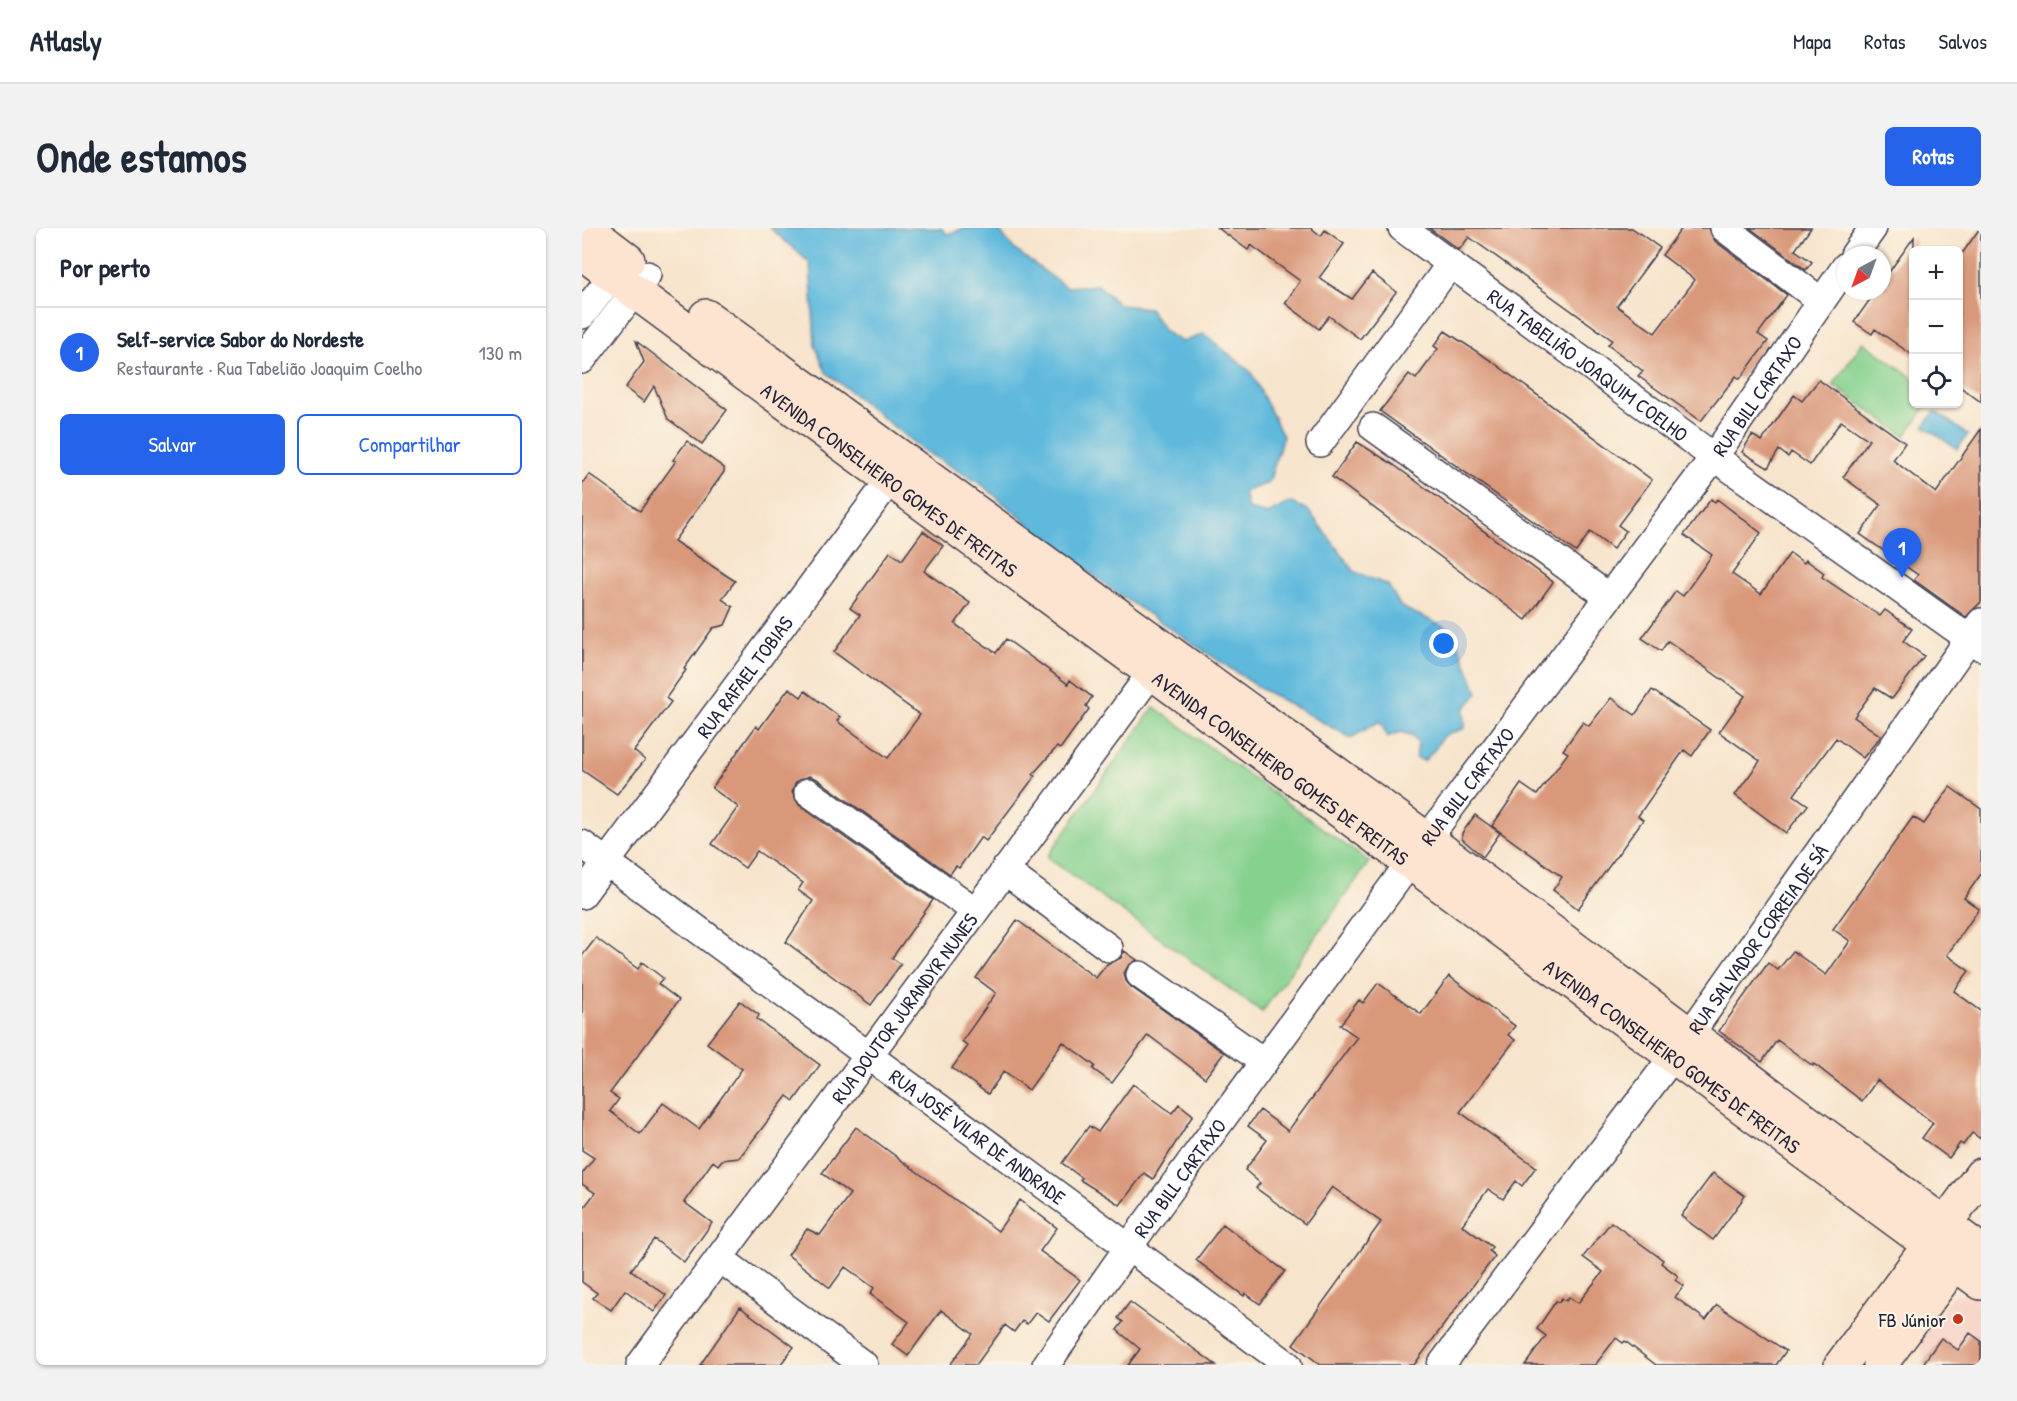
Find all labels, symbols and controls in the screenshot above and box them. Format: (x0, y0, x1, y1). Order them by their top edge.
text: Atlasly (30, 22, 102, 60)
text: Mapa (1793, 27, 1831, 56)
text: Rotas (1864, 27, 1906, 56)
text: Salvos (1939, 27, 1987, 56)
button: Rotas (1885, 127, 1981, 186)
text: Onde estamos (36, 128, 247, 185)
north arrow (1837, 246, 1891, 300)
map controls (1909, 246, 1963, 408)
button: + (1909, 246, 1963, 300)
text: Por perto (60, 250, 150, 285)
street label: RUA TABELIÃO JOAQUIM COELHO (1482, 282, 1694, 447)
button: − (1909, 300, 1963, 354)
text: Self-service Sabor do Nordeste (117, 324, 364, 354)
street label: RUA BILL CARTAXO (1705, 330, 1808, 461)
text: 1 (76, 339, 83, 366)
text: 130 m (479, 339, 522, 366)
text: Restaurante · Rua Tabelião Joaquim Coelho (117, 354, 422, 381)
button: locate (1909, 354, 1963, 408)
street label: AVENIDA CONSELHEIRO GOMES DE FREITAS (756, 376, 1023, 583)
button: Salvar (60, 414, 285, 475)
button: Compartilhar (297, 414, 522, 475)
pin: 1 (1882, 528, 1922, 578)
street label: RUA RAFAEL TOBIAS (690, 610, 798, 743)
your location (1429, 629, 1458, 658)
street label: AVENIDA CONSELHEIRO GOMES DE FREITAS (1147, 664, 1415, 871)
street label: RUA BILL CARTAXO (1414, 721, 1520, 850)
street label: RUA SALVADOR CORREIA DE SÁ (1681, 838, 1834, 1039)
street label: RUA DOUTOR JURANDYR NUNES (824, 907, 983, 1109)
street label: AVENIDA CONSELHEIRO GOMES DE FREITAS (1539, 952, 1806, 1159)
street label: RUA JOSÉ VILAR DE ANDRADE (884, 1062, 1072, 1210)
street label: RUA BILL CARTAXO (1127, 1113, 1232, 1242)
place label: FB Júnior (1878, 1306, 1946, 1333)
marker: FB Júnior (1951, 1312, 1965, 1326)

